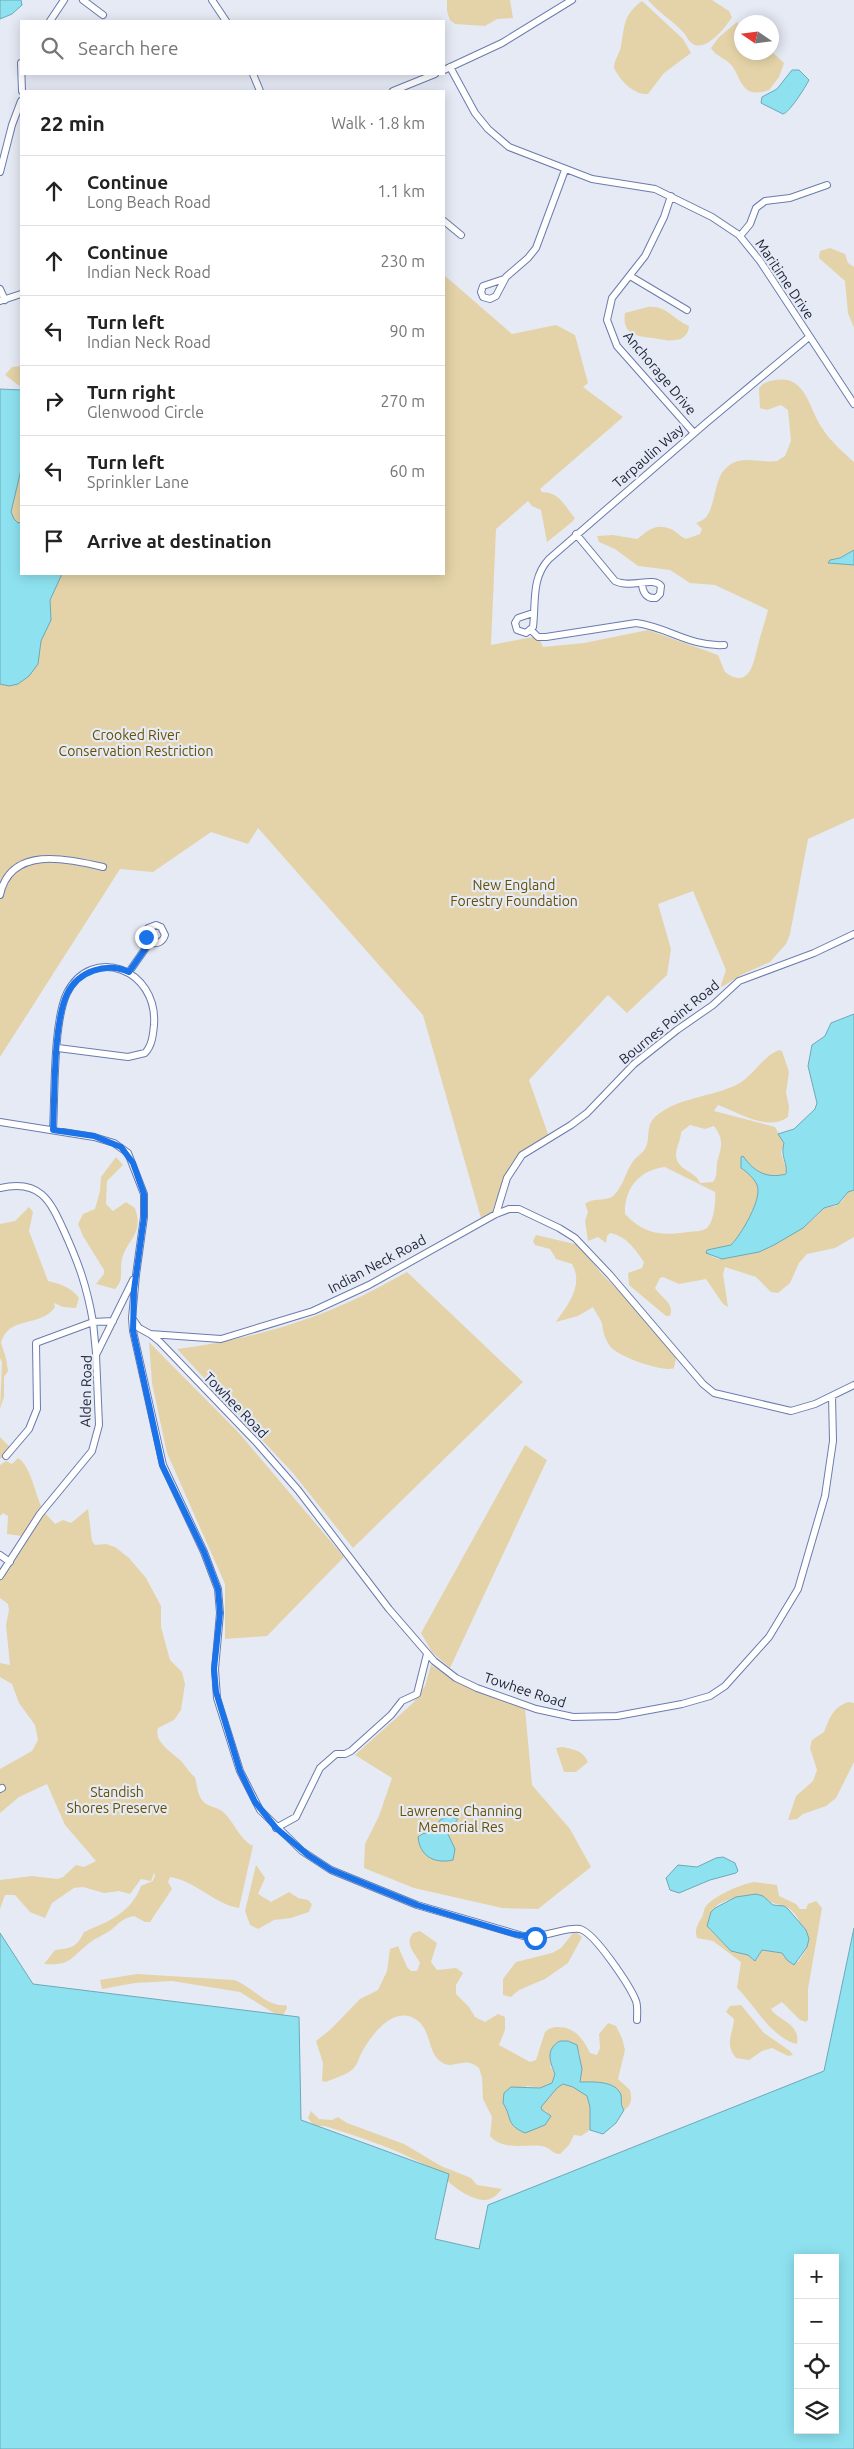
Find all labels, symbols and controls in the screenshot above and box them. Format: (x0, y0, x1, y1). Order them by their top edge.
north arrow (734, 15, 779, 60)
search box (20, 20, 445, 75)
icon: search (38, 34, 66, 62)
text: Search here (78, 37, 178, 59)
text: 22 min (40, 111, 105, 135)
text: Walk · 1.8 km (331, 114, 425, 132)
text: Continue (87, 171, 168, 193)
icon: ahead (40, 177, 68, 205)
text: 1.1 km (377, 182, 425, 200)
text: Long Beach Road (87, 193, 211, 211)
street label: Maritime Drive (752, 236, 818, 322)
text: Continue (87, 241, 168, 263)
icon: ahead (40, 247, 68, 275)
text: 230 m (380, 252, 425, 270)
text: Indian Neck Road (87, 263, 211, 281)
text: Turn left (87, 311, 165, 333)
icon: left (40, 317, 68, 345)
text: 90 m (389, 322, 425, 340)
street label: Anchorage Drive (620, 328, 700, 418)
text: Indian Neck Road (87, 333, 211, 351)
text: Turn right (87, 381, 175, 403)
icon: right (40, 387, 68, 415)
text: 270 m (380, 392, 425, 410)
text: Glenwood Circle (87, 403, 204, 421)
street label: Tarpaulin Way (610, 421, 687, 491)
text: Turn left (87, 451, 165, 473)
icon: left (40, 457, 68, 485)
text: 60 m (389, 462, 425, 480)
text: Sprinkler Lane (87, 473, 189, 491)
icon: arrive (40, 527, 68, 555)
text: Arrive at destination (87, 530, 272, 552)
park label: Crooked River Conservation Restriction (59, 727, 213, 759)
park label: New England Forestry Foundation (450, 877, 578, 909)
route end (135, 926, 158, 949)
street label: Bournes Point Road (616, 977, 722, 1067)
street label: Indian Neck Road (325, 1232, 429, 1296)
street label: Alden Road (77, 1355, 95, 1427)
street label: Towhee Road (201, 1369, 271, 1441)
street label: Towhee Road (482, 1669, 568, 1711)
park label: Standish Shores Preserve (66, 1784, 168, 1816)
park label: Lawrence Channing Memorial Res (400, 1803, 522, 1835)
route start (524, 1927, 547, 1950)
map controls (794, 2254, 839, 2434)
button: + (794, 2254, 839, 2299)
button: − (794, 2299, 839, 2344)
button: locate (794, 2344, 839, 2389)
button: layers (794, 2389, 839, 2434)

